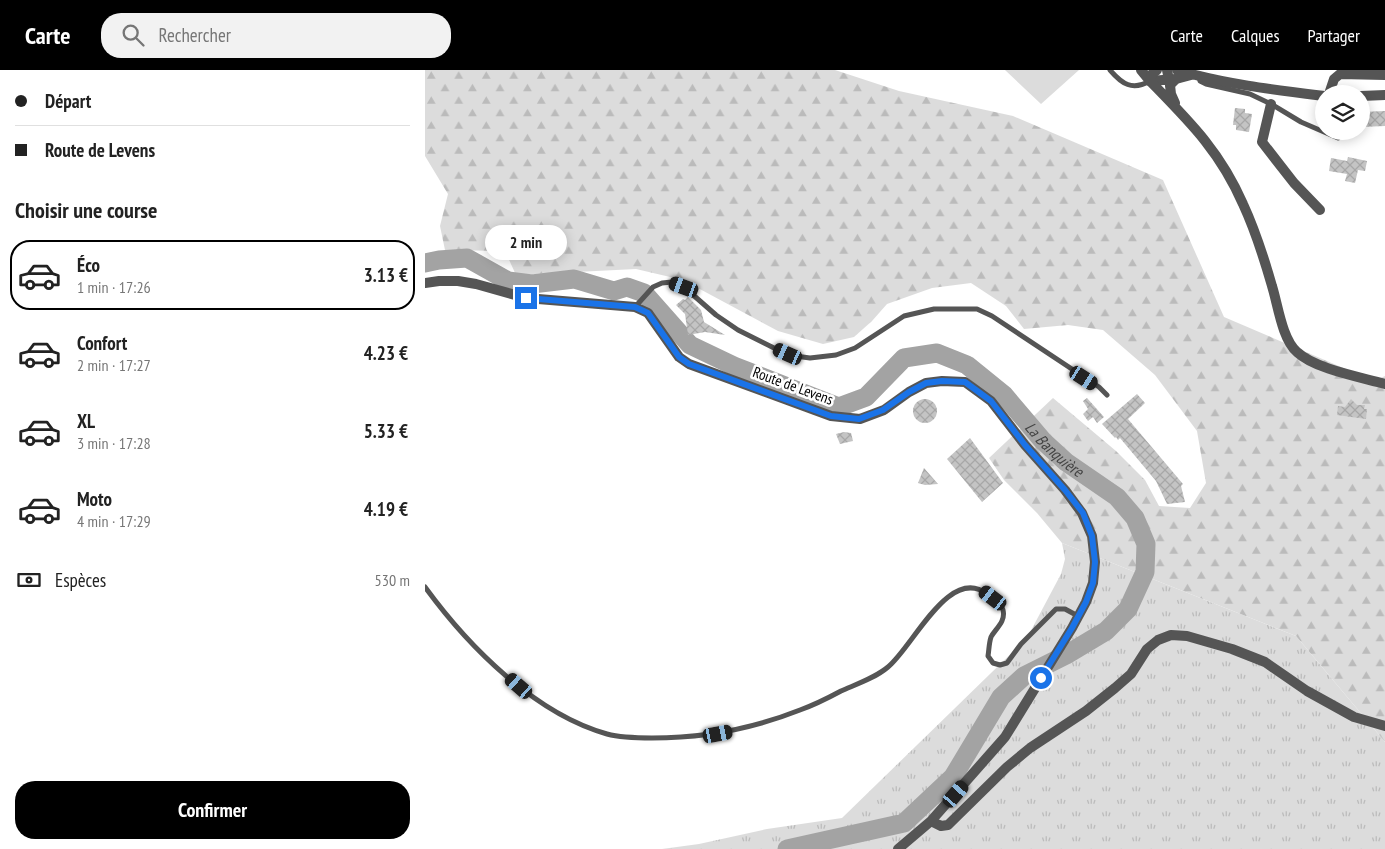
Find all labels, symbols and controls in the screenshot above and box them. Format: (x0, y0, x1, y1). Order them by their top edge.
search box (101, 13, 451, 58)
text: Carte (25, 20, 71, 51)
icon: search (119, 21, 147, 49)
text: Rechercher (159, 23, 231, 47)
text: Carte (1170, 24, 1203, 47)
text: Calques (1231, 24, 1280, 47)
text: Partager (1308, 24, 1360, 47)
map controls (1315, 85, 1370, 140)
button: layers (1315, 85, 1370, 140)
text: Départ (45, 89, 91, 113)
text: Route de Levens (45, 138, 155, 162)
text: Choisir une course (15, 196, 157, 224)
callout: 2 min (485, 226, 567, 260)
text: 2 min (510, 232, 542, 252)
icon: car (17, 253, 62, 298)
text: Éco (77, 253, 100, 277)
text: 3.13 € (364, 263, 408, 287)
car (667, 275, 700, 299)
text: 1 min · 17:26 (77, 277, 151, 297)
route end (515, 287, 537, 309)
icon: car (17, 331, 62, 376)
text: Confort (77, 331, 127, 355)
text: 4.23 € (364, 341, 408, 365)
car (771, 341, 804, 367)
text: 2 min · 17:27 (77, 355, 151, 375)
street label: Route de Levens (750, 362, 836, 409)
car (1067, 364, 1100, 392)
icon: car (17, 409, 62, 454)
text: XL (77, 409, 95, 433)
water label: La Banquière (1021, 418, 1088, 482)
text: 5.33 € (364, 419, 408, 443)
text: 3 min · 17:28 (77, 433, 151, 453)
icon: car (17, 487, 62, 532)
text: Moto (77, 487, 112, 511)
text: 4.19 € (364, 497, 408, 521)
text: 4 min · 17:29 (77, 511, 151, 531)
icon: cash (15, 566, 43, 594)
text: Espèces (55, 568, 106, 592)
text: 530 m (375, 570, 410, 590)
car (976, 583, 1009, 613)
route start (1030, 667, 1052, 689)
car (502, 670, 535, 702)
car (701, 724, 734, 744)
car (940, 778, 971, 810)
button: Confirmer (15, 781, 410, 839)

